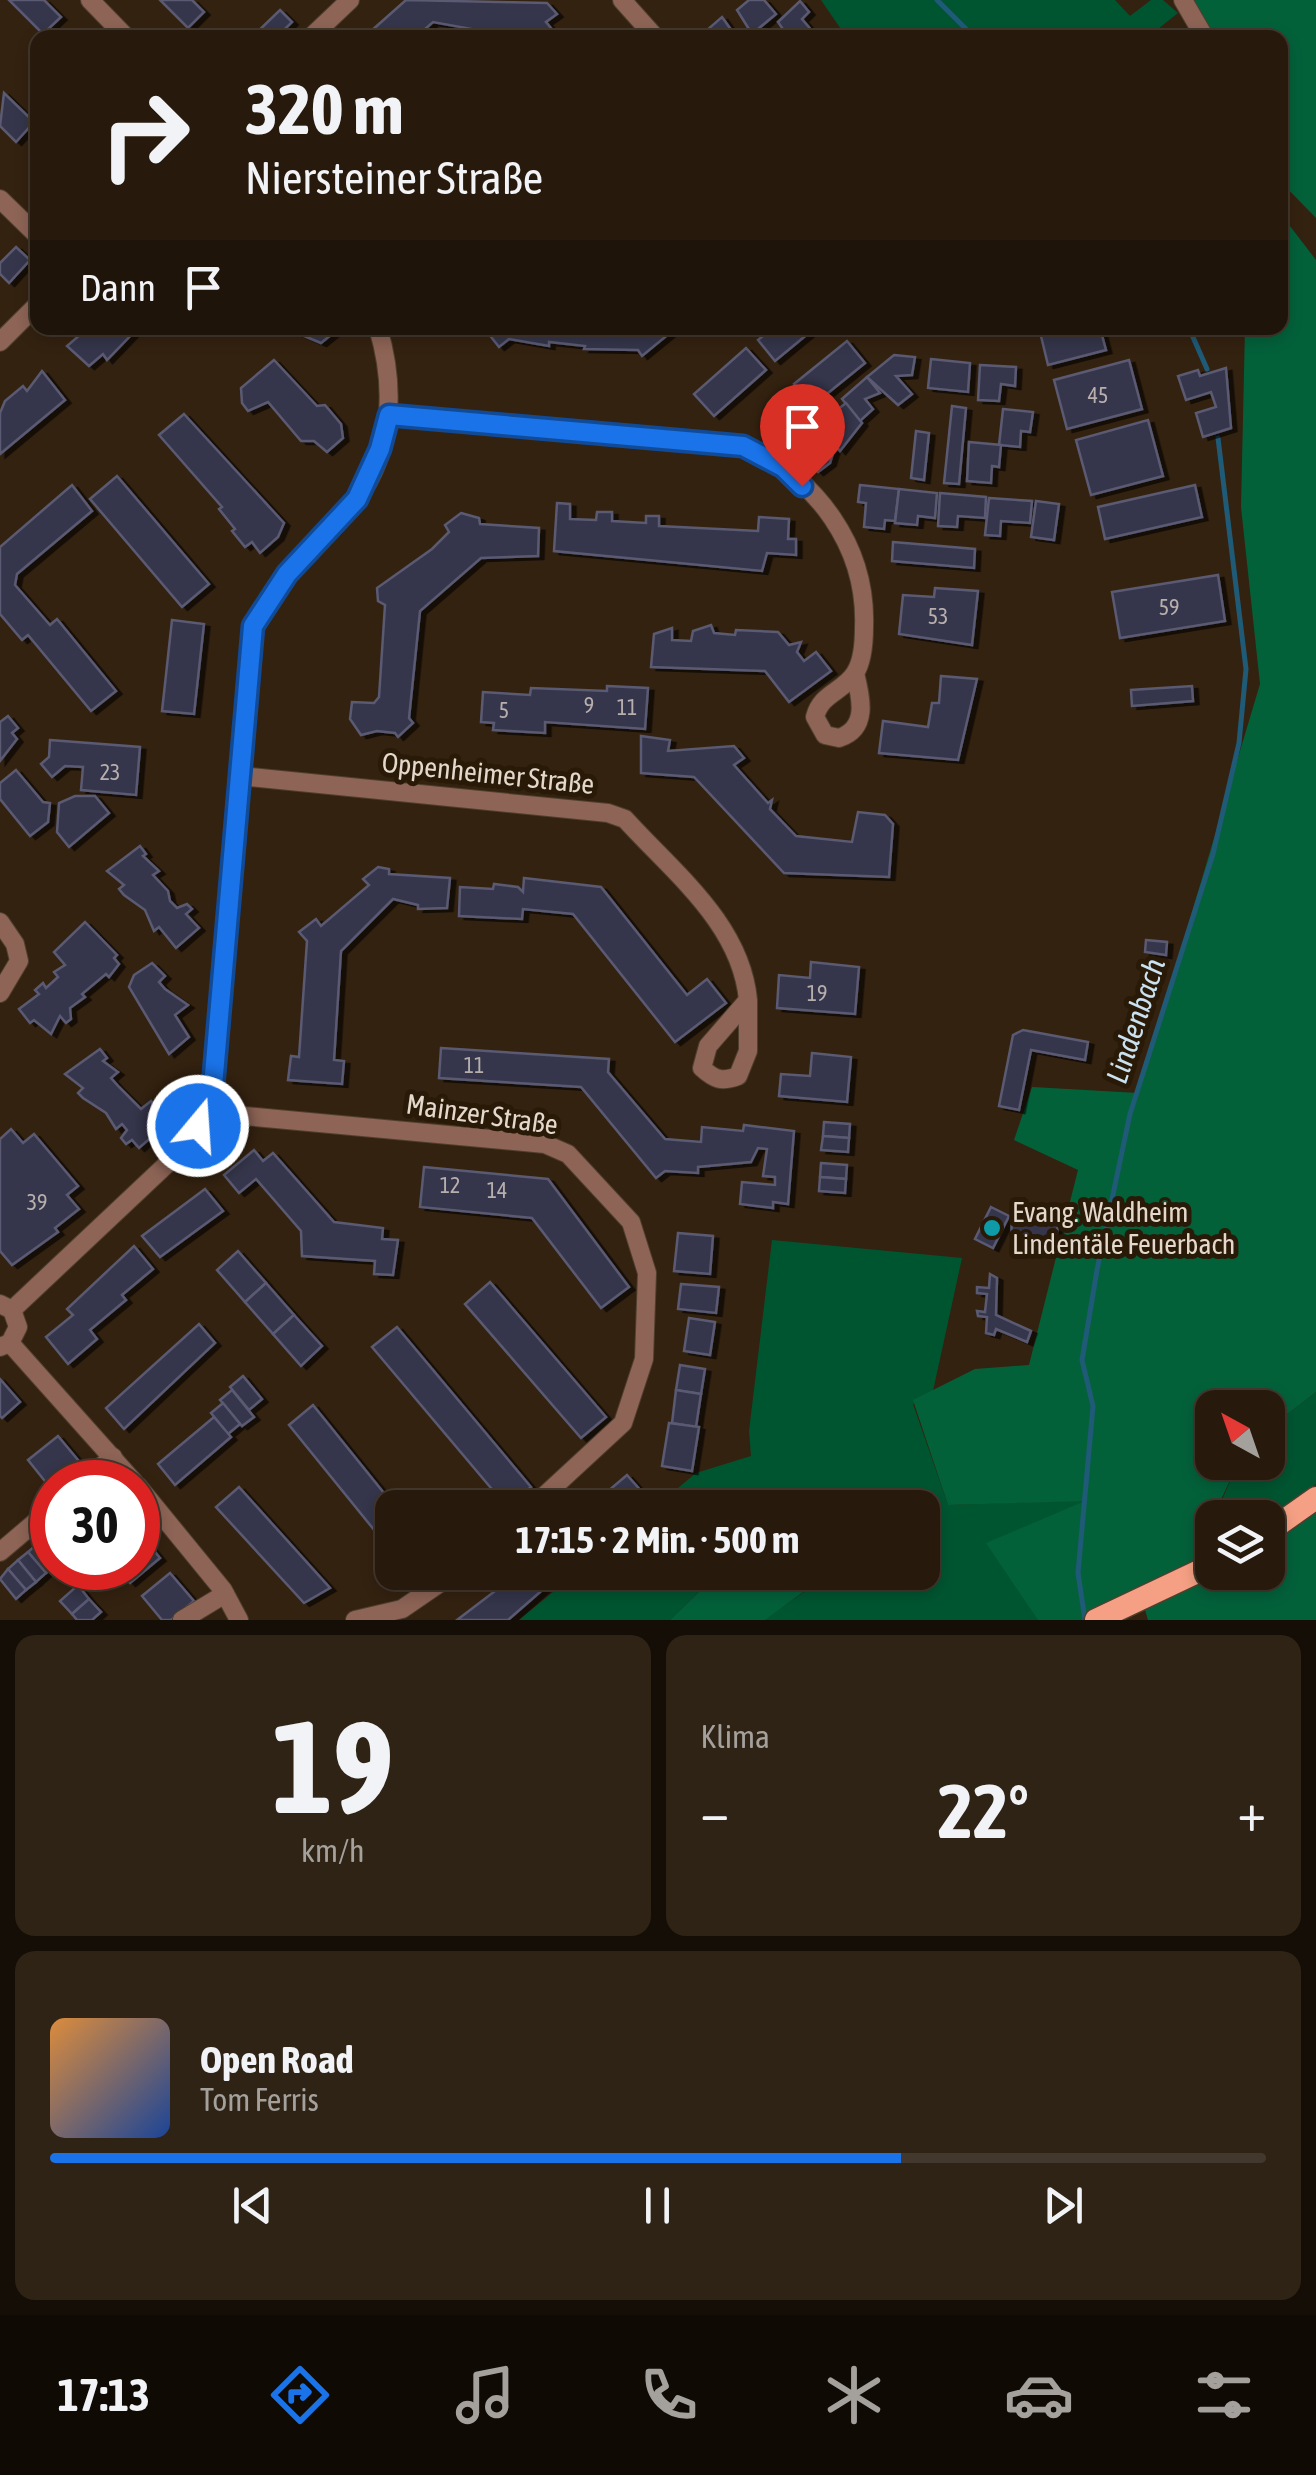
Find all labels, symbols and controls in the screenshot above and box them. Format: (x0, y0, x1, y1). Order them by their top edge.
text: 320 m (245, 69, 404, 149)
icon: right (80, 70, 210, 200)
text: Niersteiner Straße (245, 152, 543, 204)
icon: arrive (176, 260, 231, 315)
text: Dann (80, 266, 156, 309)
house number: 45 (1088, 382, 1108, 408)
pin (760, 384, 845, 487)
icon: arrive (775, 399, 830, 454)
house number: 59 (1159, 594, 1179, 620)
house number: 53 (928, 603, 948, 629)
house number: 9 (584, 692, 594, 718)
house number: 11 (617, 694, 637, 720)
house number: 5 (499, 697, 509, 723)
street label: Oppenheimer Straße (380, 746, 596, 800)
house number: 23 (100, 759, 120, 785)
water label: Lindenbach (1099, 954, 1171, 1087)
house number: 19 (807, 980, 827, 1006)
house number: 11 (464, 1052, 484, 1078)
position arrow (146, 1074, 250, 1178)
street label: Mainzer Straße (404, 1088, 560, 1140)
house number: 12 (440, 1172, 460, 1198)
house number: 14 (487, 1177, 507, 1203)
house number: 39 (27, 1189, 47, 1215)
place label: Evang. Waldheim Lindentäle Feuerbach (1012, 1196, 1235, 1260)
marker: Evang. Waldheim Lindentäle Feuerbach (981, 1217, 1003, 1239)
north arrow (1195, 1390, 1285, 1480)
map controls (1195, 1390, 1285, 1590)
speed limit sign: 30 (30, 1460, 160, 1590)
button: layers (1195, 1500, 1285, 1590)
text: 17:15 · 2 Min. · 500 m (516, 1518, 799, 1561)
text: 19 (272, 1692, 394, 1841)
text: Klima (701, 1718, 770, 1755)
text: 22° (938, 1768, 1029, 1854)
text: − (701, 1780, 729, 1843)
text: + (1237, 1780, 1266, 1843)
text: km/h (301, 1832, 364, 1869)
text: Open Road (200, 2038, 354, 2081)
text: Tom Ferris (200, 2081, 319, 2118)
icon: previous (225, 2178, 280, 2233)
icon: pause (630, 2178, 685, 2233)
icon: next (1036, 2178, 1091, 2233)
icon: directions (265, 2360, 335, 2430)
icon: music (450, 2360, 520, 2430)
icon: phone (634, 2360, 704, 2430)
icon: climate (819, 2360, 889, 2430)
icon: car (1004, 2360, 1074, 2430)
icon: filters (1189, 2360, 1259, 2430)
text: 17:13 (57, 2369, 150, 2421)

